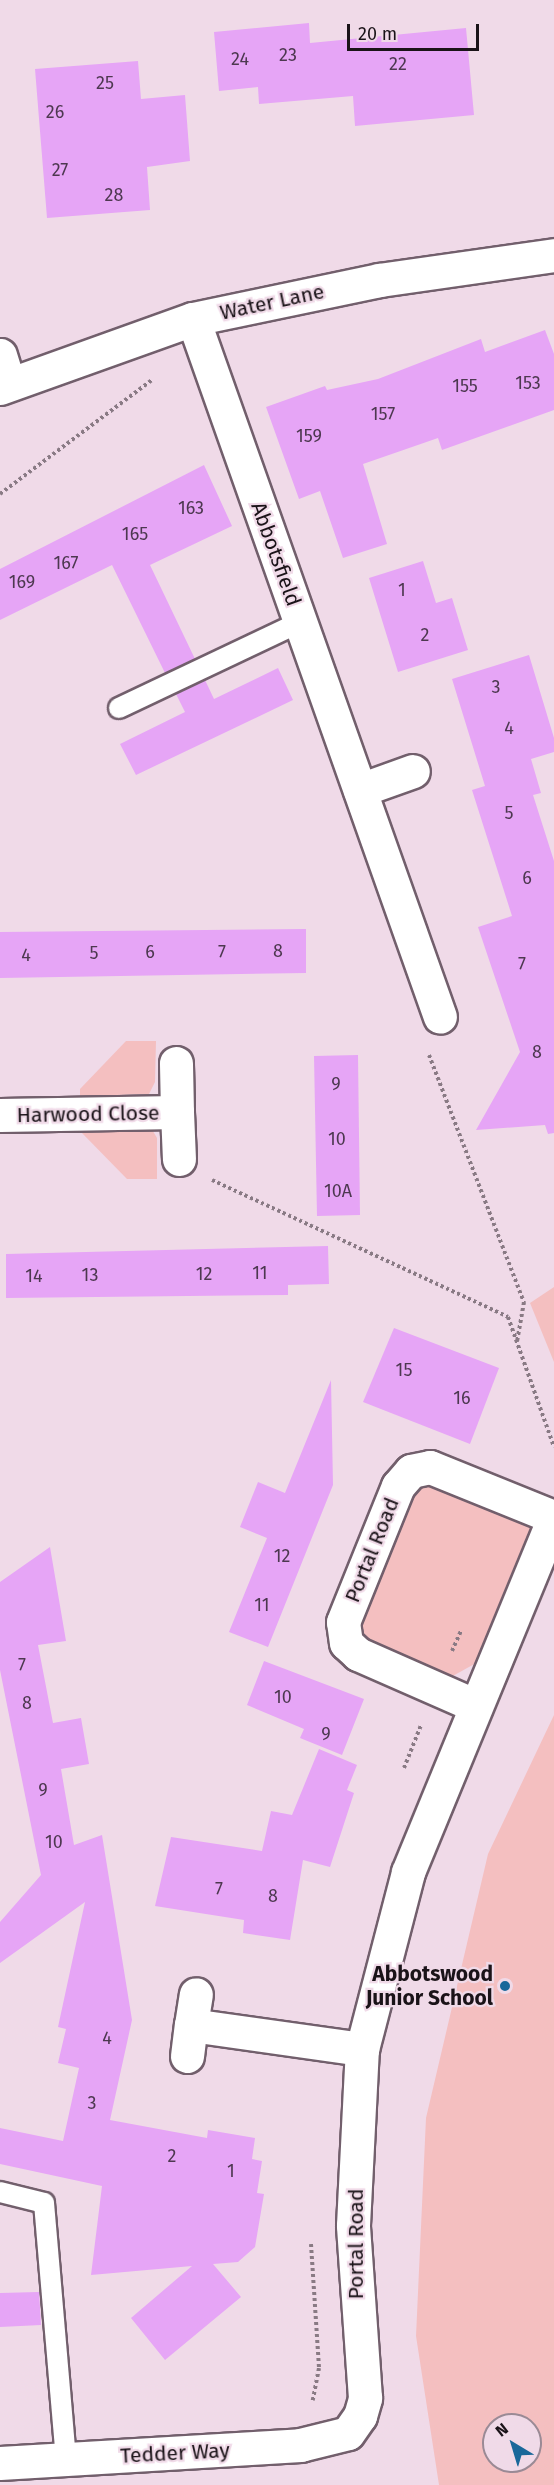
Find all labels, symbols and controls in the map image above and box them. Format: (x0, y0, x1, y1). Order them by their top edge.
scale bar (350, 12, 482, 50)
text: 20 m (358, 23, 397, 45)
house number: 23 (279, 44, 297, 66)
house number: 24 (231, 48, 249, 70)
house number: 22 (389, 53, 407, 75)
house number: 25 (96, 72, 114, 94)
house number: 26 (46, 101, 64, 123)
house number: 27 (52, 159, 68, 181)
house number: 28 (105, 184, 123, 206)
street label: Water Lane (218, 279, 326, 325)
house number: 153 (515, 372, 541, 394)
house number: 155 (452, 375, 478, 397)
house number: 157 (371, 403, 395, 425)
house number: 159 (296, 425, 322, 447)
house number: 163 (178, 497, 204, 519)
street label: Abbotsfield (246, 499, 306, 609)
house number: 165 (122, 523, 148, 545)
house number: 167 (54, 552, 78, 574)
house number: 169 (9, 571, 35, 593)
house number: 1 (398, 579, 406, 601)
house number: 2 (421, 624, 429, 646)
house number: 3 (492, 676, 500, 698)
house number: 4 (504, 717, 514, 739)
house number: 5 (504, 802, 514, 824)
house number: 6 (522, 867, 532, 889)
house number: 8 (273, 940, 283, 962)
house number: 6 (145, 941, 155, 963)
house number: 7 (218, 941, 226, 963)
house number: 5 (89, 942, 99, 964)
house number: 4 (21, 944, 31, 966)
house number: 7 (518, 953, 526, 975)
house number: 8 (532, 1041, 542, 1063)
house number: 9 (331, 1073, 341, 1095)
street label: Harwood Close (16, 1100, 160, 1128)
house number: 10 (328, 1128, 346, 1150)
house number: 10A (324, 1180, 352, 1202)
house number: 11 (252, 1262, 268, 1284)
house number: 12 (196, 1263, 212, 1285)
house number: 13 (82, 1264, 98, 1286)
house number: 14 (25, 1265, 43, 1287)
house number: 15 (396, 1359, 412, 1381)
house number: 16 (453, 1387, 471, 1409)
street label: Portal Road (340, 1494, 404, 1606)
house number: 12 (274, 1545, 290, 1567)
house number: 11 (254, 1594, 270, 1616)
house number: 7 (18, 1654, 26, 1676)
house number: 10 (274, 1686, 292, 1708)
house number: 8 (22, 1692, 32, 1714)
house number: 9 (321, 1723, 331, 1745)
house number: 9 (38, 1779, 48, 1801)
house number: 10 (45, 1831, 63, 1853)
house number: 7 (215, 1878, 223, 1900)
house number: 8 (268, 1885, 278, 1907)
place label: Abbotswood Junior School (366, 1961, 493, 2011)
marker: Abbotswood Junior School (498, 1979, 512, 1993)
house number: 4 (102, 2027, 112, 2049)
house number: 3 (88, 2092, 96, 2114)
house number: 2 (168, 2145, 176, 2167)
house number: 1 (227, 2160, 235, 2182)
street label: Portal Road (343, 2189, 369, 2299)
north arrow (482, 2413, 542, 2473)
text: N (492, 2419, 512, 2441)
street label: Tedder Way (120, 2438, 230, 2468)

